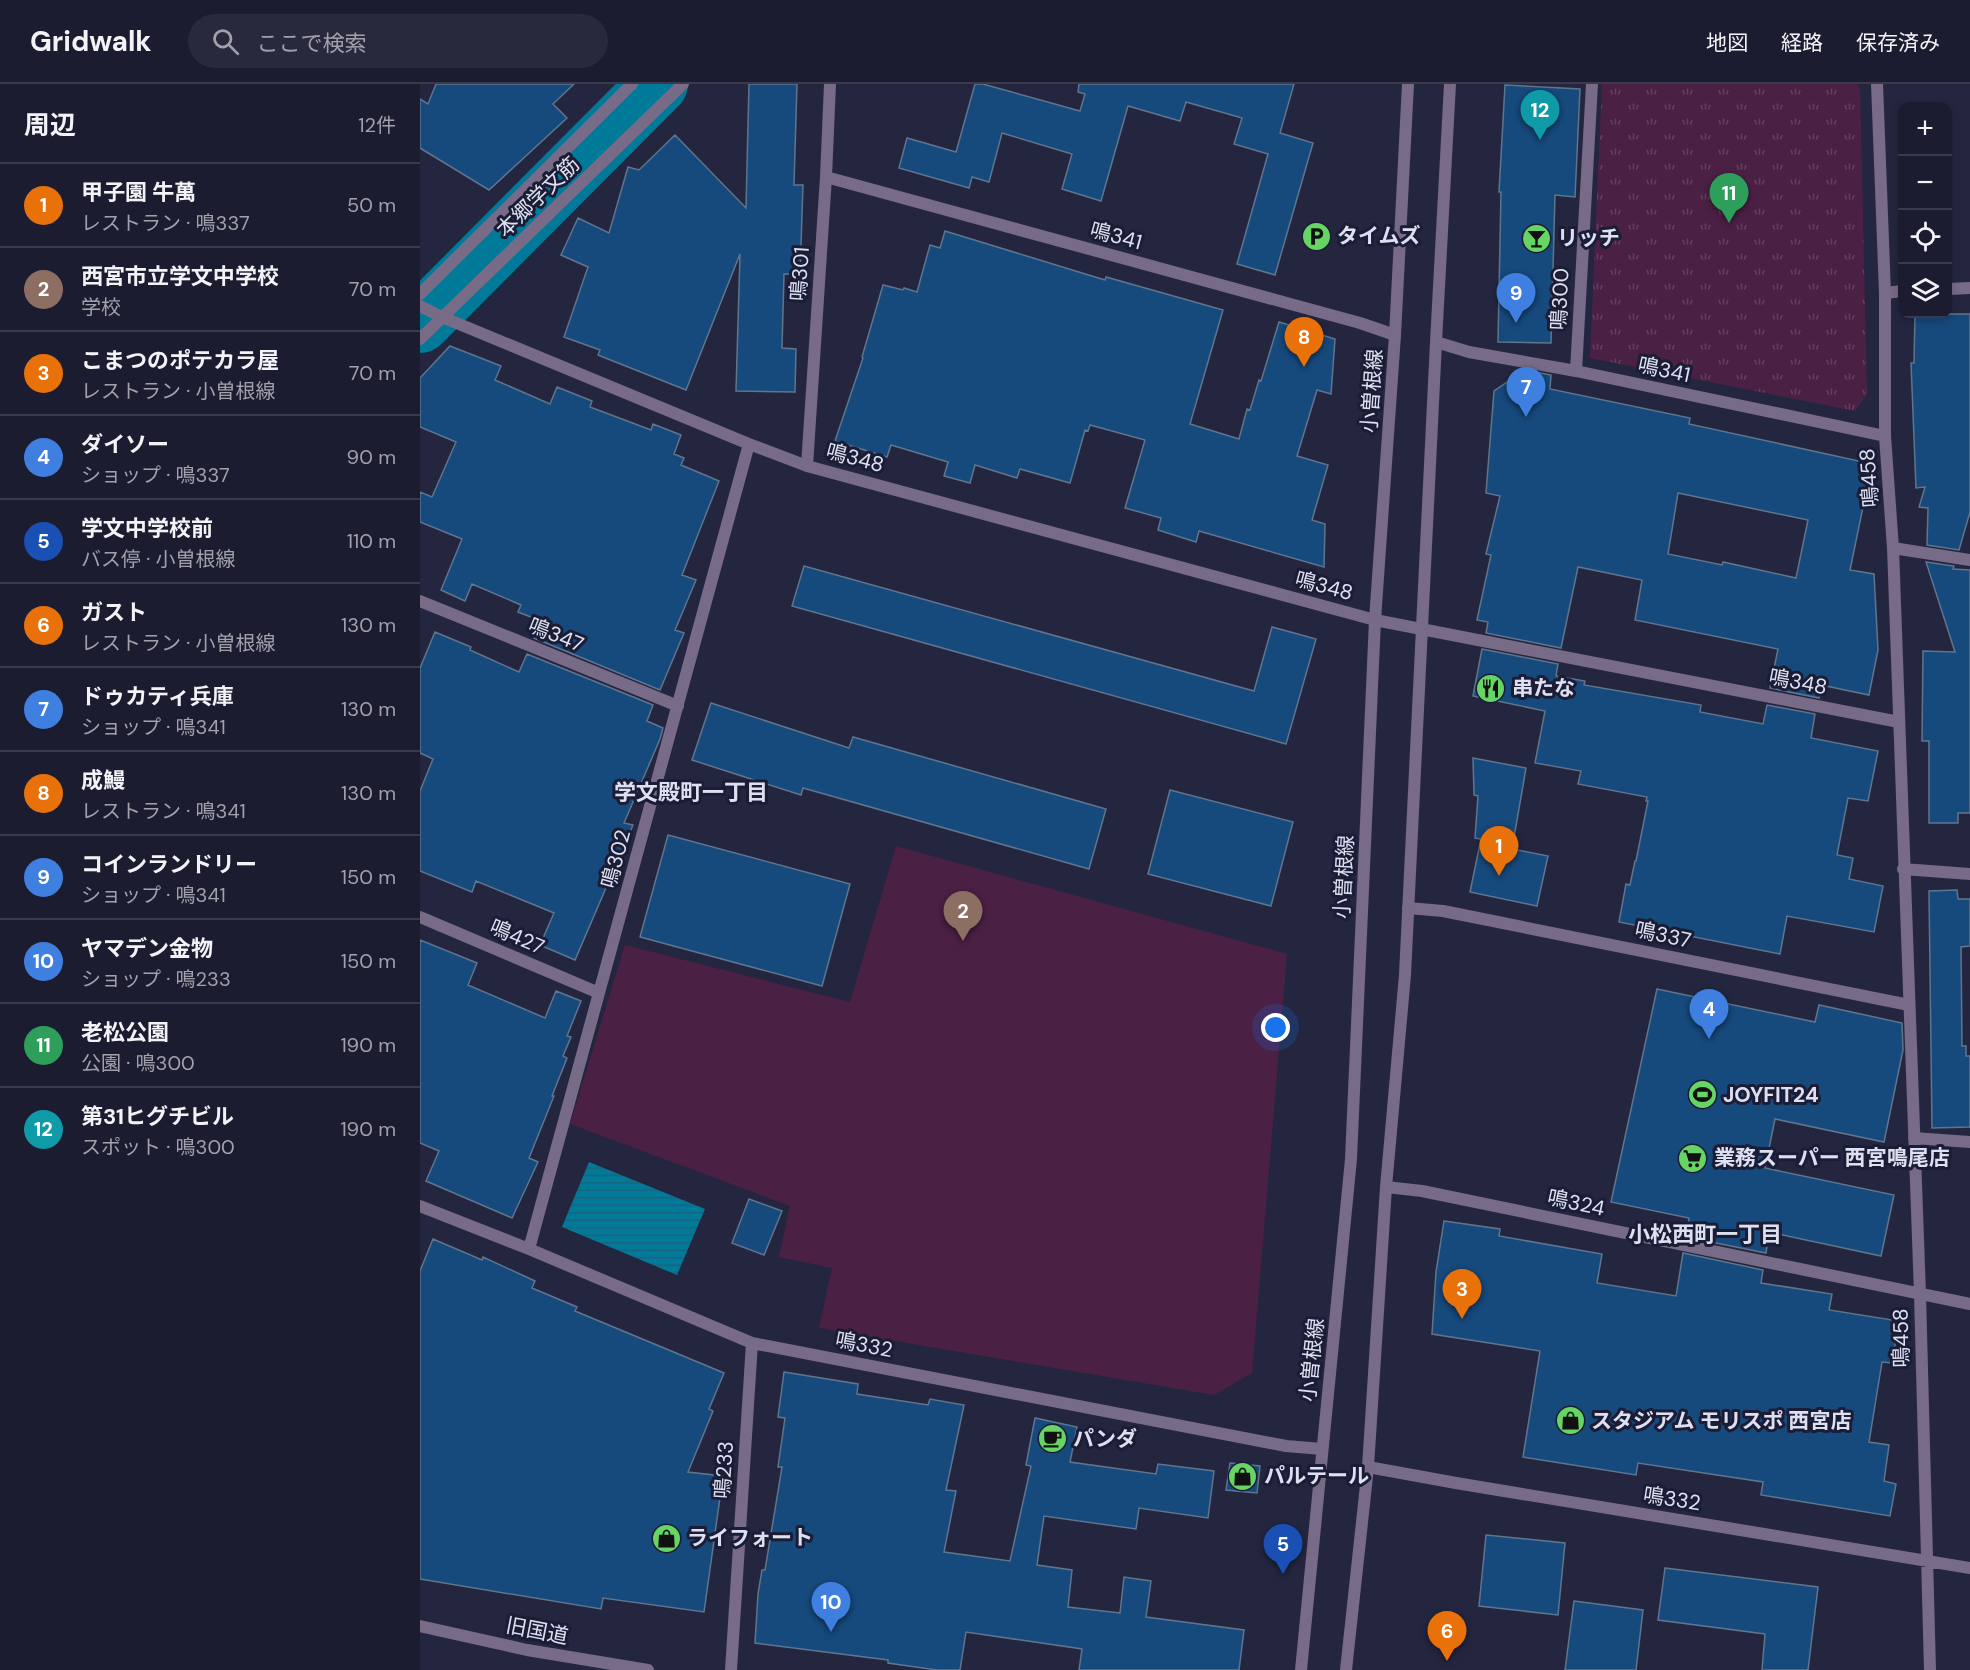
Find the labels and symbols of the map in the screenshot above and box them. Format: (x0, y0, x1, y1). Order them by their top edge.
pin: 12 (1520, 91, 1560, 140)
street label: 本郷学文筋 (491, 150, 585, 244)
pin: 11 (1710, 174, 1748, 223)
street label: 鳴341 (1087, 216, 1145, 256)
parking icon: タイムズ (1300, 220, 1332, 252)
place label: タイムズ (1337, 222, 1421, 250)
bar icon: リッチ (1520, 222, 1552, 254)
place label: リッチ (1557, 224, 1620, 252)
street label: 鳴301 (784, 246, 816, 302)
street label: 鳴300 (1544, 267, 1576, 331)
pin: 9 (1496, 274, 1536, 323)
pin: 8 (1284, 318, 1324, 367)
street label: 小曽根線 (1355, 348, 1389, 434)
street label: 鳴341 (1635, 351, 1693, 389)
pin: 7 (1506, 368, 1546, 417)
street label: 鳴348 (823, 437, 887, 479)
street label: 鳴458 (1853, 447, 1885, 509)
street label: 鳴348 (1292, 565, 1356, 607)
street label: 鳴347 (524, 611, 588, 659)
street label: 鳴348 (1766, 663, 1830, 701)
restaurant icon: 串たな (1475, 672, 1507, 704)
place label: 串たな (1512, 674, 1575, 702)
district label: 学文殿町一丁目 (614, 778, 768, 807)
pin: 1 (1480, 826, 1518, 876)
street label: 鳴302 (595, 827, 637, 891)
street label: 小曽根線 (1328, 834, 1360, 920)
pin: 2 (944, 892, 982, 941)
street label: 鳴427 (485, 913, 549, 961)
street label: 鳴337 (1632, 915, 1694, 955)
pin: 4 (1690, 990, 1728, 1039)
your location (1261, 1013, 1290, 1042)
sports icon: JOYFIT24 (1686, 1079, 1718, 1111)
place label: JOYFIT24 (1723, 1081, 1819, 1109)
supermarket icon: 業務スーパー 西宮鳴尾店 (1677, 1142, 1709, 1174)
place label: 業務スーパー 西宮鳴尾店 (1714, 1144, 1950, 1172)
street label: 鳴324 (1545, 1183, 1607, 1223)
district label: 小松西町一丁目 (1628, 1220, 1782, 1249)
pin: 3 (1442, 1270, 1482, 1319)
street label: 鳴458 (1886, 1308, 1916, 1368)
street label: 小曽根線 (1294, 1317, 1330, 1403)
street label: 鳴332 (833, 1326, 895, 1364)
shop icon: スタジアム モリスポ 西宮店 (1554, 1405, 1586, 1437)
place label: スタジアム モリスポ 西宮店 (1591, 1407, 1851, 1435)
cafe icon: パンダ (1036, 1423, 1068, 1455)
place label: パンダ (1073, 1425, 1137, 1453)
street label: 鳴233 (708, 1440, 740, 1500)
shop icon: パルテール (1227, 1460, 1259, 1492)
place label: パルテール (1264, 1462, 1369, 1490)
street label: 鳴332 (1641, 1481, 1703, 1517)
shop icon: ライフォート (650, 1522, 682, 1554)
place label: ライフォート (687, 1524, 813, 1552)
pin: 5 (1264, 1524, 1302, 1574)
pin: 10 (812, 1582, 850, 1632)
street label: 旧国道 (503, 1611, 571, 1651)
pin: 6 (1428, 1612, 1466, 1661)

